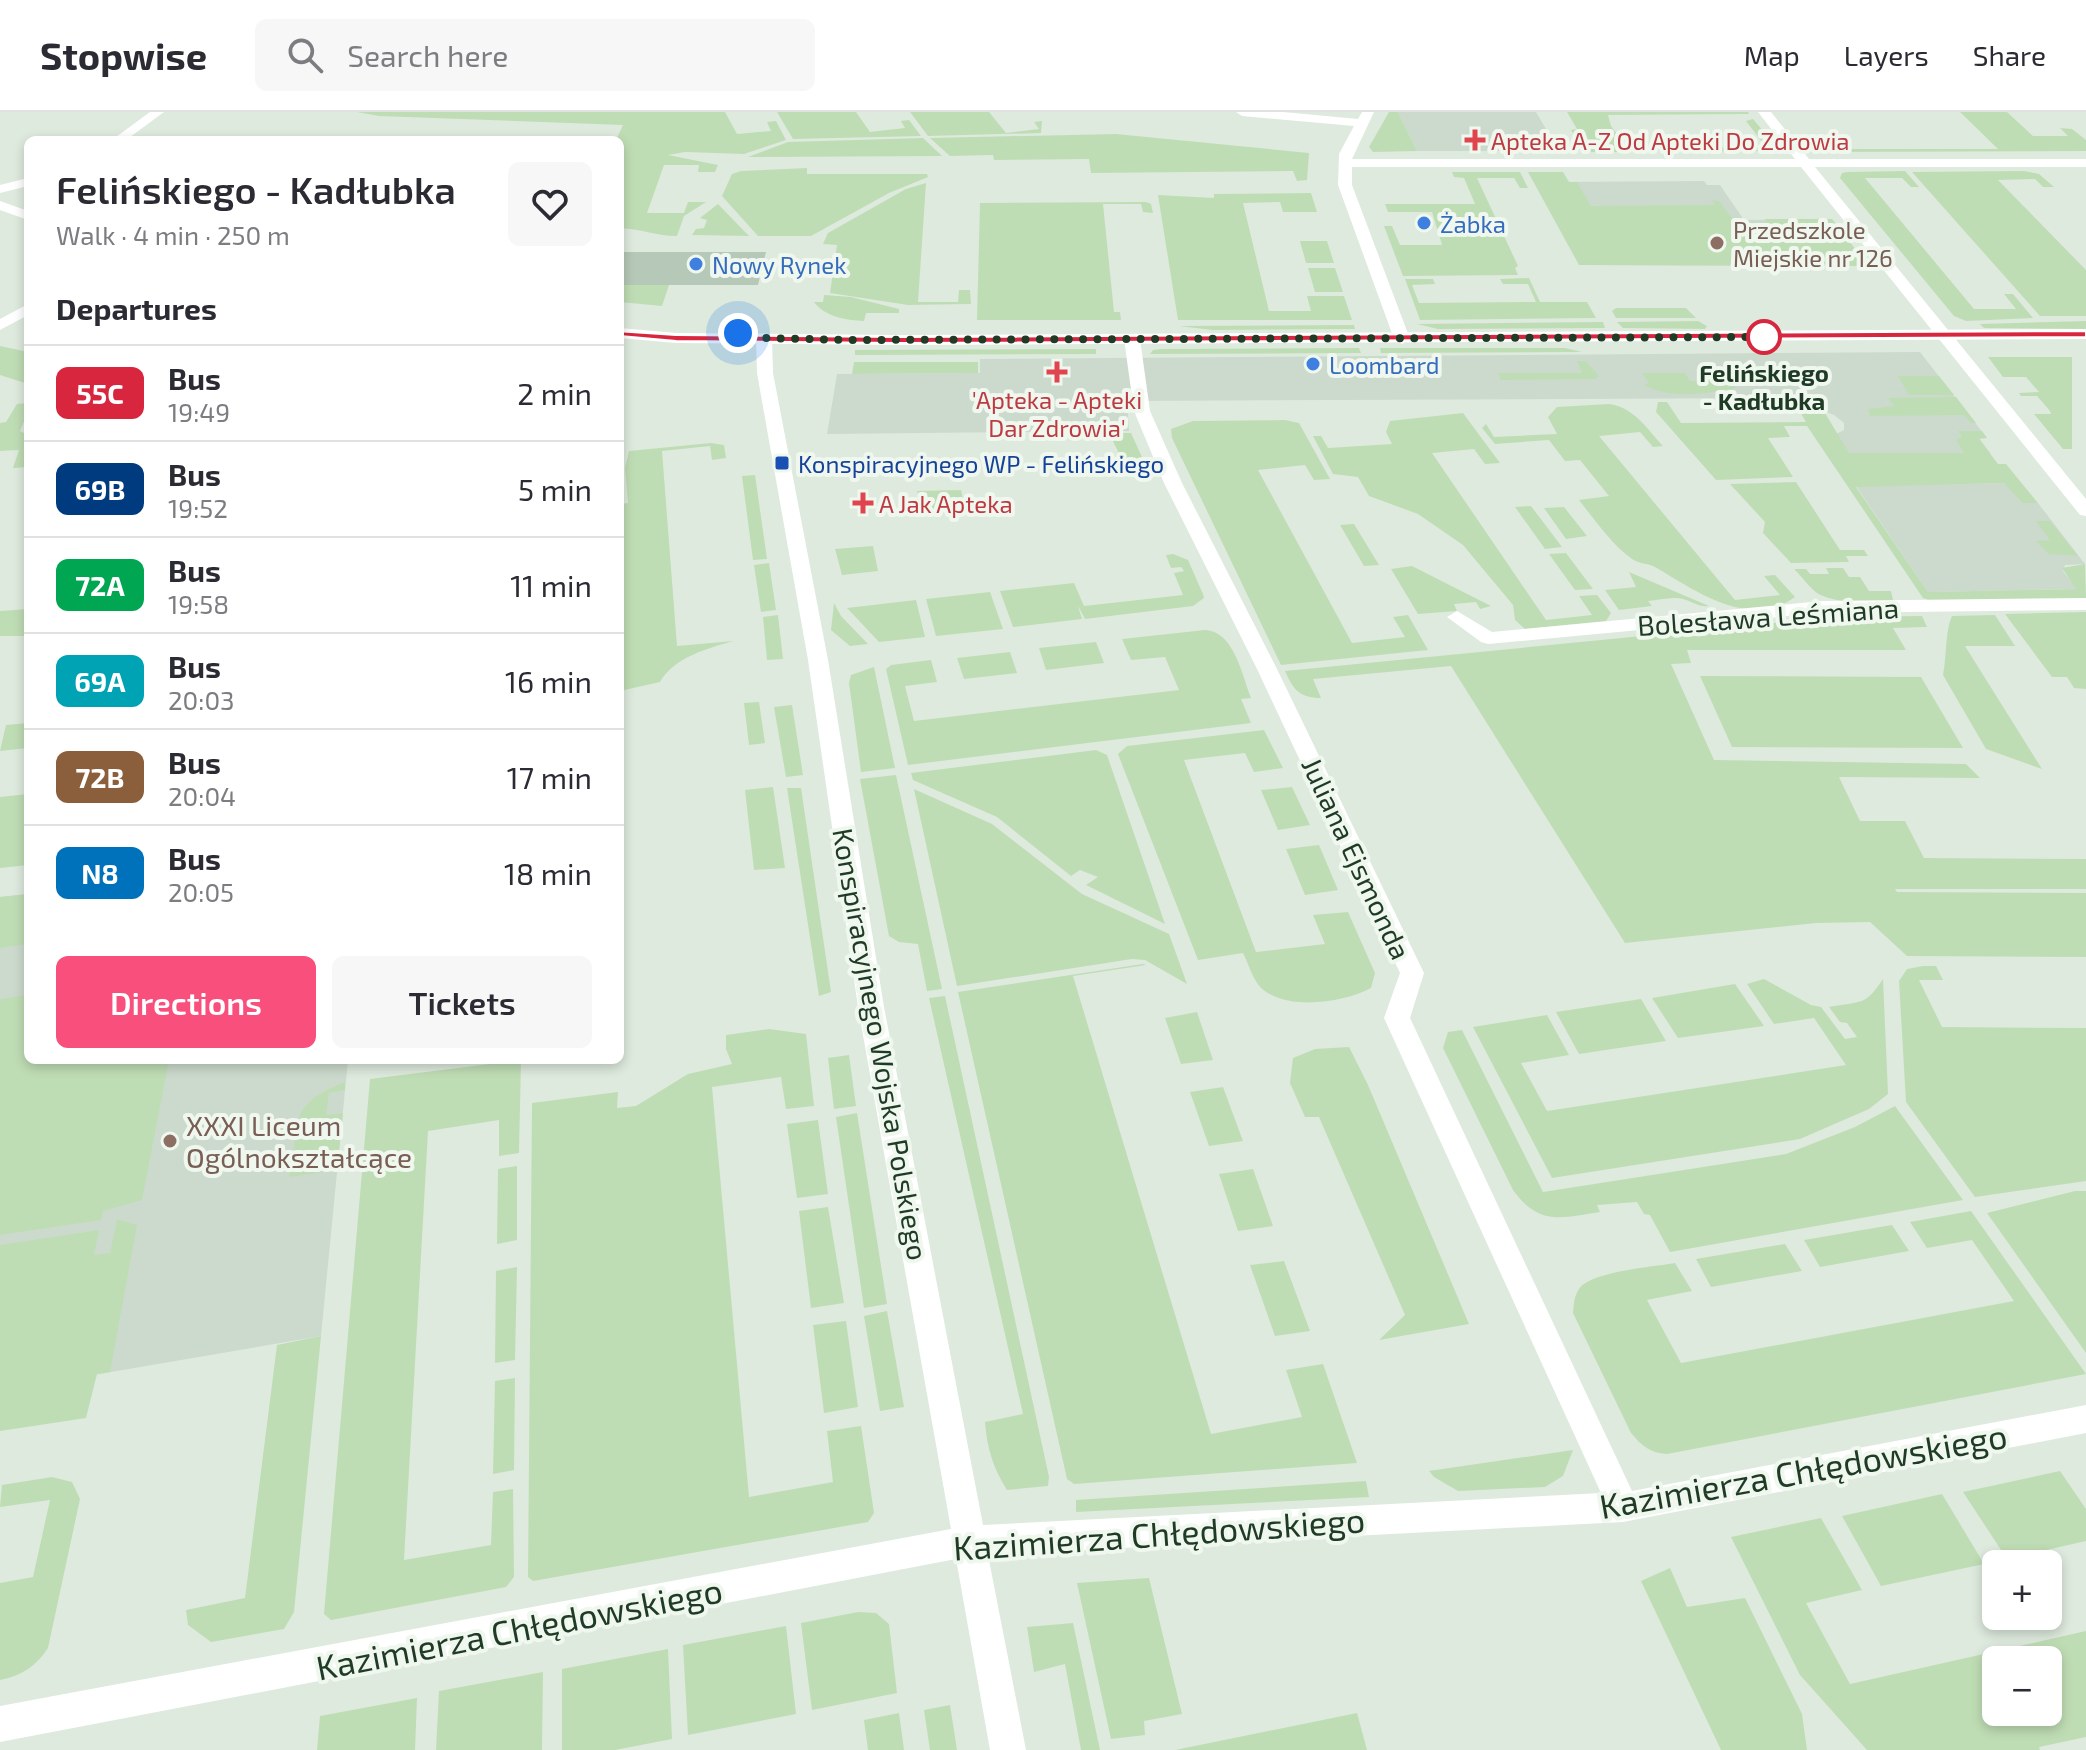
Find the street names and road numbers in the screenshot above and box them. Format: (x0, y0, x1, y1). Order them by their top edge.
street label: Bolesława Leśmiana (1636, 590, 1900, 642)
street label: Juliana Ejsmonda (1295, 752, 1419, 964)
street label: Konspiracyjnego Wojska Polskiego (826, 825, 936, 1263)
street label: Kazimierza Chłędowskiego (1596, 1414, 2010, 1526)
street label: Kazimierza Chłędowskiego (952, 1498, 1366, 1568)
street label: Kazimierza Chłędowskiego (312, 1568, 726, 1688)

